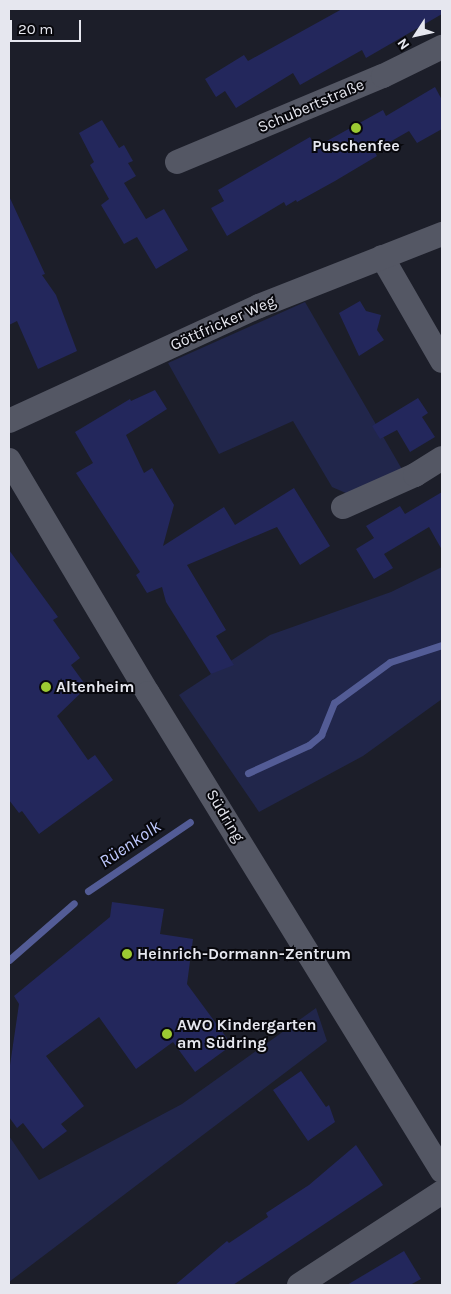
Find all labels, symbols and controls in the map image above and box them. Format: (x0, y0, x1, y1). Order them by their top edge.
scale bar (12, 10, 84, 42)
north arrow (391, 10, 441, 60)
text: 20 m (18, 20, 53, 38)
text: N (393, 35, 413, 53)
street label: Schubertstraße (255, 75, 367, 137)
marker: Puschenfee (350, 122, 362, 134)
place label: Puschenfee (312, 136, 400, 156)
street label: Göttfricker Weg (167, 291, 279, 355)
place label: Altenheim (56, 677, 135, 697)
marker: Altenheim (40, 681, 52, 693)
street label: Südring (202, 786, 248, 846)
water label: Rüenkolk (95, 816, 165, 872)
place label: Heinrich-Dormann-Zentrum (137, 944, 351, 964)
marker: Heinrich-Dormann-Zentrum (121, 948, 133, 960)
place label: AWO Kindergarten am Südring (177, 1015, 316, 1053)
marker: AWO Kindergarten am Südring (161, 1028, 173, 1040)

